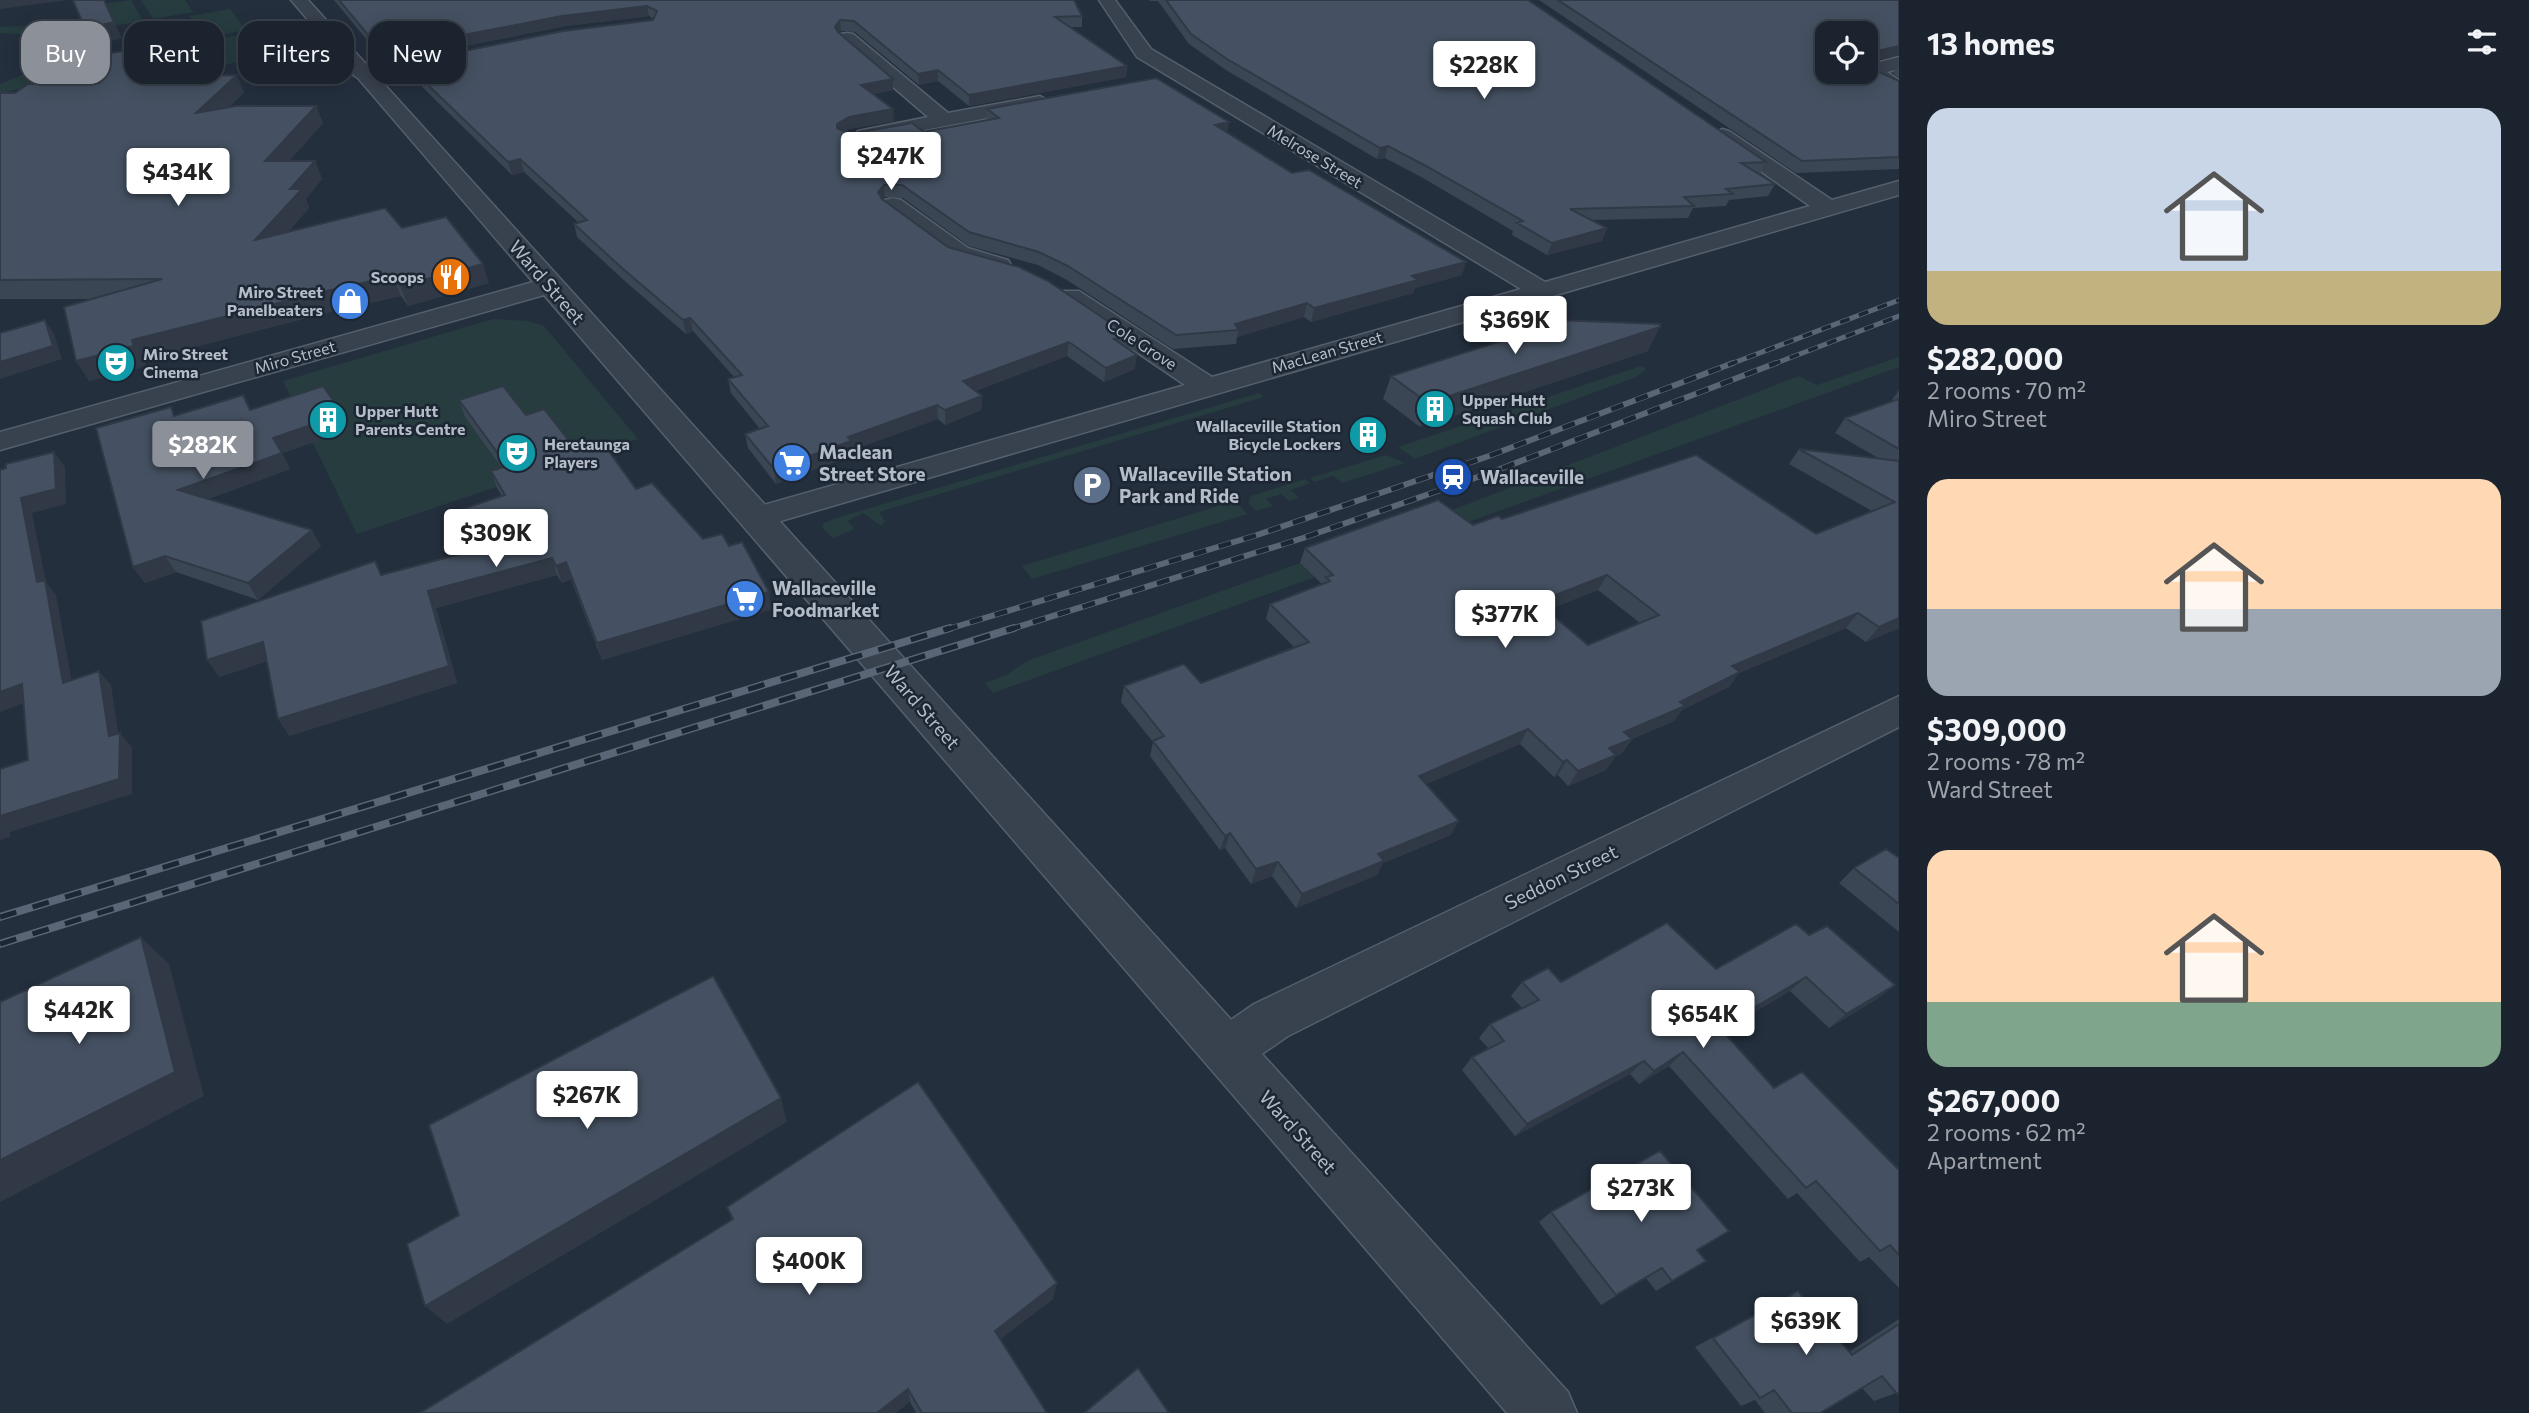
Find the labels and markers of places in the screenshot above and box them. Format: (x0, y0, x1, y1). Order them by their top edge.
pin: $228K (1435, 42, 1533, 101)
pin: $247K (842, 132, 940, 192)
pin: $434K (129, 148, 227, 208)
restaurant icon: Scoops (430, 256, 472, 298)
place label: Scoops (371, 267, 424, 286)
shop icon: Miro Street Panelbeaters (329, 280, 371, 322)
place label: Miro Street Panelbeaters (227, 282, 323, 319)
pin: $369K (1466, 296, 1564, 356)
theatre icon: Miro Street Cinema (95, 342, 137, 384)
place label: Miro Street Cinema (143, 344, 228, 381)
building icon: Upper Hutt Squash Club (1414, 388, 1456, 430)
place label: Upper Hutt Squash Club (1462, 390, 1552, 427)
building icon: Upper Hutt Parents Centre (307, 399, 349, 441)
place label: Upper Hutt Parents Centre (355, 401, 465, 438)
building icon: Wallaceville Station Bicycle Lockers (1347, 414, 1389, 456)
place label: Wallaceville Station Bicycle Lockers (1196, 416, 1341, 453)
pin: $282K (154, 421, 252, 481)
theatre icon: Heretaunga Players (496, 432, 538, 474)
place label: Heretaunga Players (544, 434, 630, 471)
place label: Maclean Street Store (819, 440, 926, 485)
supermarket icon: Maclean Street Store (771, 442, 813, 484)
station icon: Wallaceville (1432, 456, 1474, 498)
place label: Wallaceville Station Park and Ride (1119, 462, 1292, 507)
parking icon: Wallaceville Station Park and Ride (1071, 464, 1113, 506)
place label: Wallaceville (1480, 465, 1584, 488)
pin: $309K (447, 510, 545, 569)
place label: Wallaceville Foodmarket (772, 576, 879, 621)
supermarket icon: Wallaceville Foodmarket (724, 578, 766, 620)
pin: $377K (1456, 590, 1554, 650)
pin: $442K (30, 986, 128, 1046)
pin: $654K (1654, 990, 1752, 1050)
pin: $267K (538, 1072, 636, 1131)
pin: $273K (1592, 1164, 1690, 1224)
pin: $400K (760, 1238, 858, 1297)
pin: $639K (1757, 1298, 1855, 1357)

